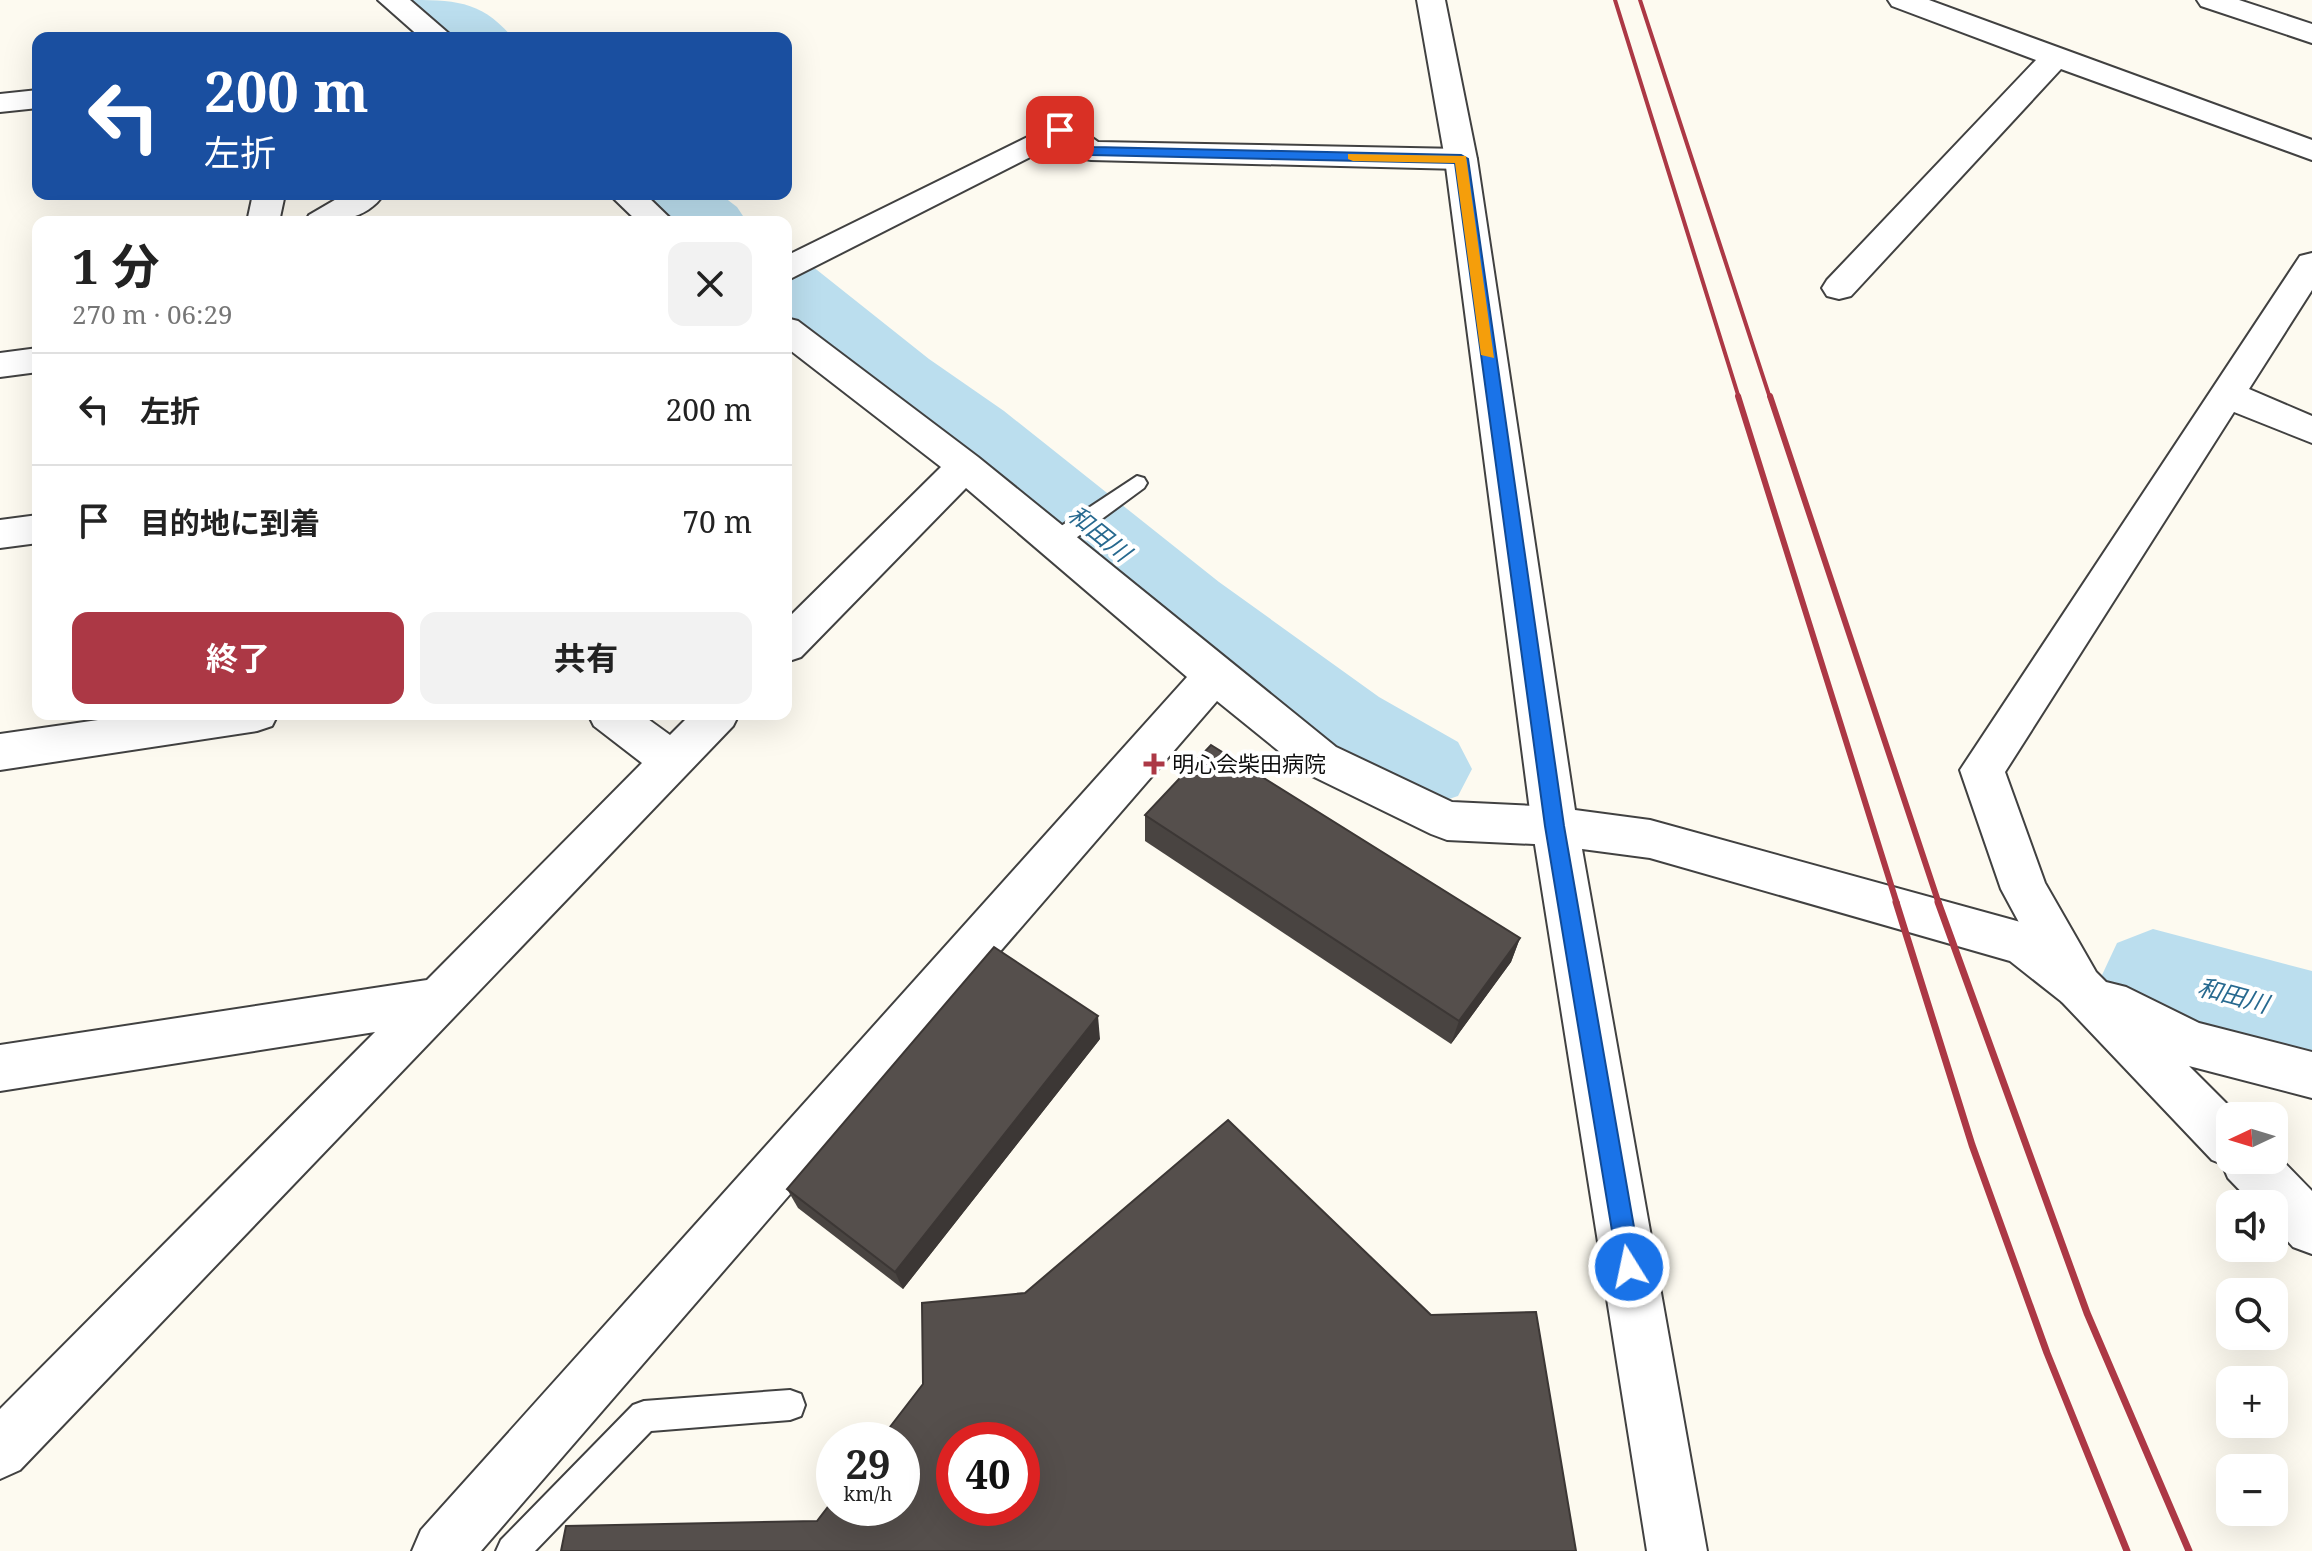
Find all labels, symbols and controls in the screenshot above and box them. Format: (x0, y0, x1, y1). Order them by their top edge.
text: 200 m (204, 52, 369, 128)
icon: left (72, 64, 176, 168)
pin (1026, 96, 1094, 164)
icon: arrive (1038, 108, 1082, 152)
text: 左折 (204, 128, 276, 177)
text: 1 分 (72, 233, 160, 298)
button: close (668, 242, 752, 326)
text: 270 m · 06:29 (72, 296, 233, 332)
icon: left (72, 387, 116, 431)
text: 200 m (666, 389, 752, 430)
text: 左折 (140, 390, 200, 431)
water label: 和田川 (1062, 497, 1141, 570)
icon: arrive (72, 499, 116, 543)
text: 70 m (682, 501, 752, 542)
text: 目的地に到着 (140, 502, 320, 543)
button: 終了 (72, 612, 404, 704)
button: 共有 (420, 612, 752, 704)
place label: 明心会柴田病院 (1172, 748, 1326, 778)
marker: 明心会柴田病院 (1143, 753, 1165, 775)
water label: 和田川 (2194, 969, 2275, 1021)
north arrow (2216, 1102, 2288, 1174)
map controls (2216, 1102, 2288, 1526)
button: sound (2216, 1190, 2288, 1262)
position arrow (1587, 1225, 1671, 1309)
button: search (2216, 1278, 2288, 1350)
button: + (2216, 1366, 2288, 1438)
speed limit sign: 40 (936, 1422, 1040, 1526)
text: 29 (845, 1436, 891, 1491)
button: − (2216, 1454, 2288, 1526)
text: km/h (843, 1480, 893, 1507)

